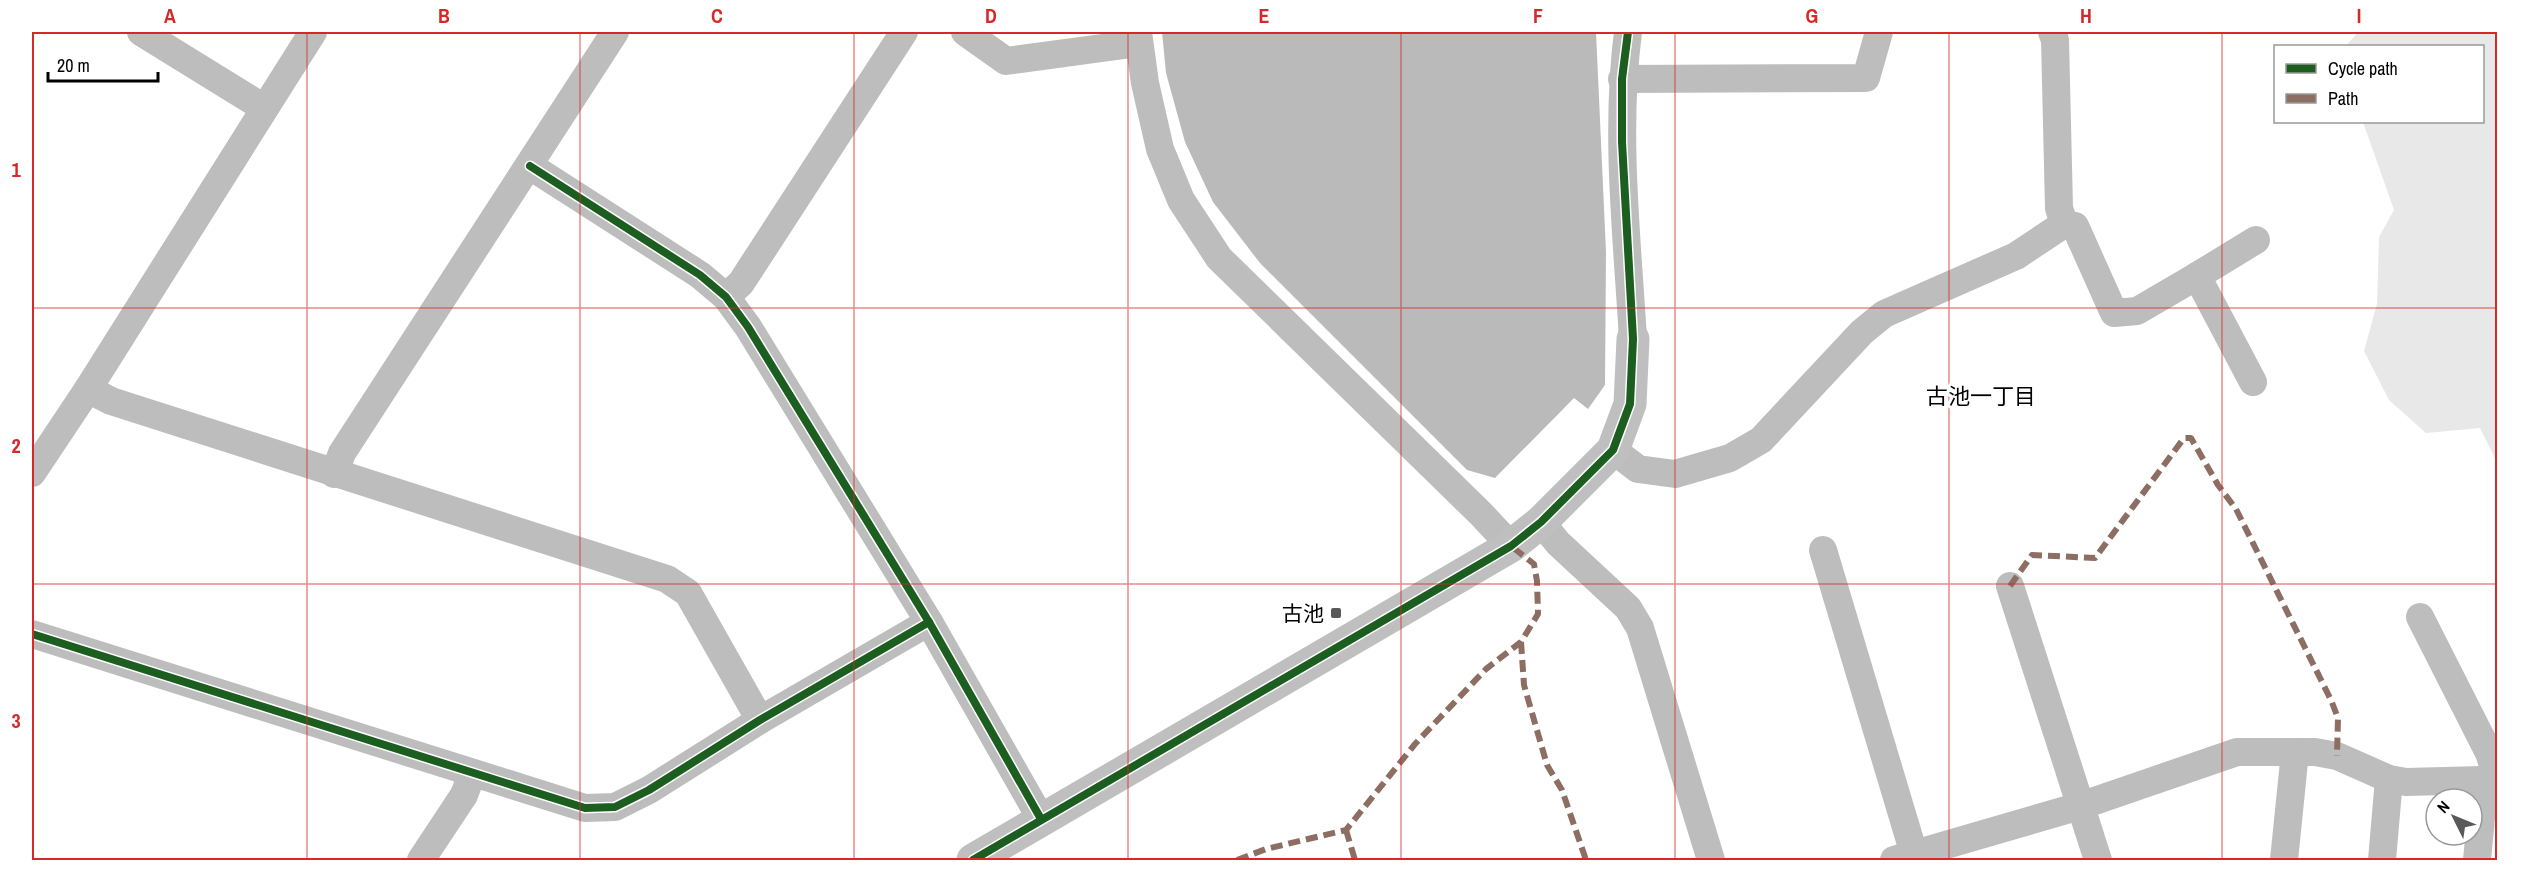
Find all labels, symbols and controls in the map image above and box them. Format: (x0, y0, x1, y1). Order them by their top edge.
text: A (164, 2, 176, 29)
text: B (438, 2, 450, 29)
text: C (711, 2, 723, 29)
text: D (985, 2, 997, 29)
text: E (1259, 2, 1270, 29)
text: F (1533, 2, 1543, 29)
text: G (1806, 2, 1818, 29)
text: H (2080, 2, 2092, 29)
text: I (2357, 2, 2361, 29)
scale bar (48, 45, 158, 83)
legend (2274, 45, 2484, 123)
text: 20 m (57, 53, 90, 78)
text: Cycle path (2328, 56, 2398, 81)
text: Path (2328, 86, 2358, 111)
text: 1 (11, 156, 21, 183)
district label: 古池一丁目 (1926, 381, 2036, 411)
text: 2 (11, 432, 21, 459)
place label: 古池 (1282, 599, 1324, 628)
marker: 古池 (1329, 606, 1343, 620)
text: 3 (11, 707, 21, 734)
north arrow (2424, 787, 2484, 847)
text: N (2432, 796, 2454, 818)

